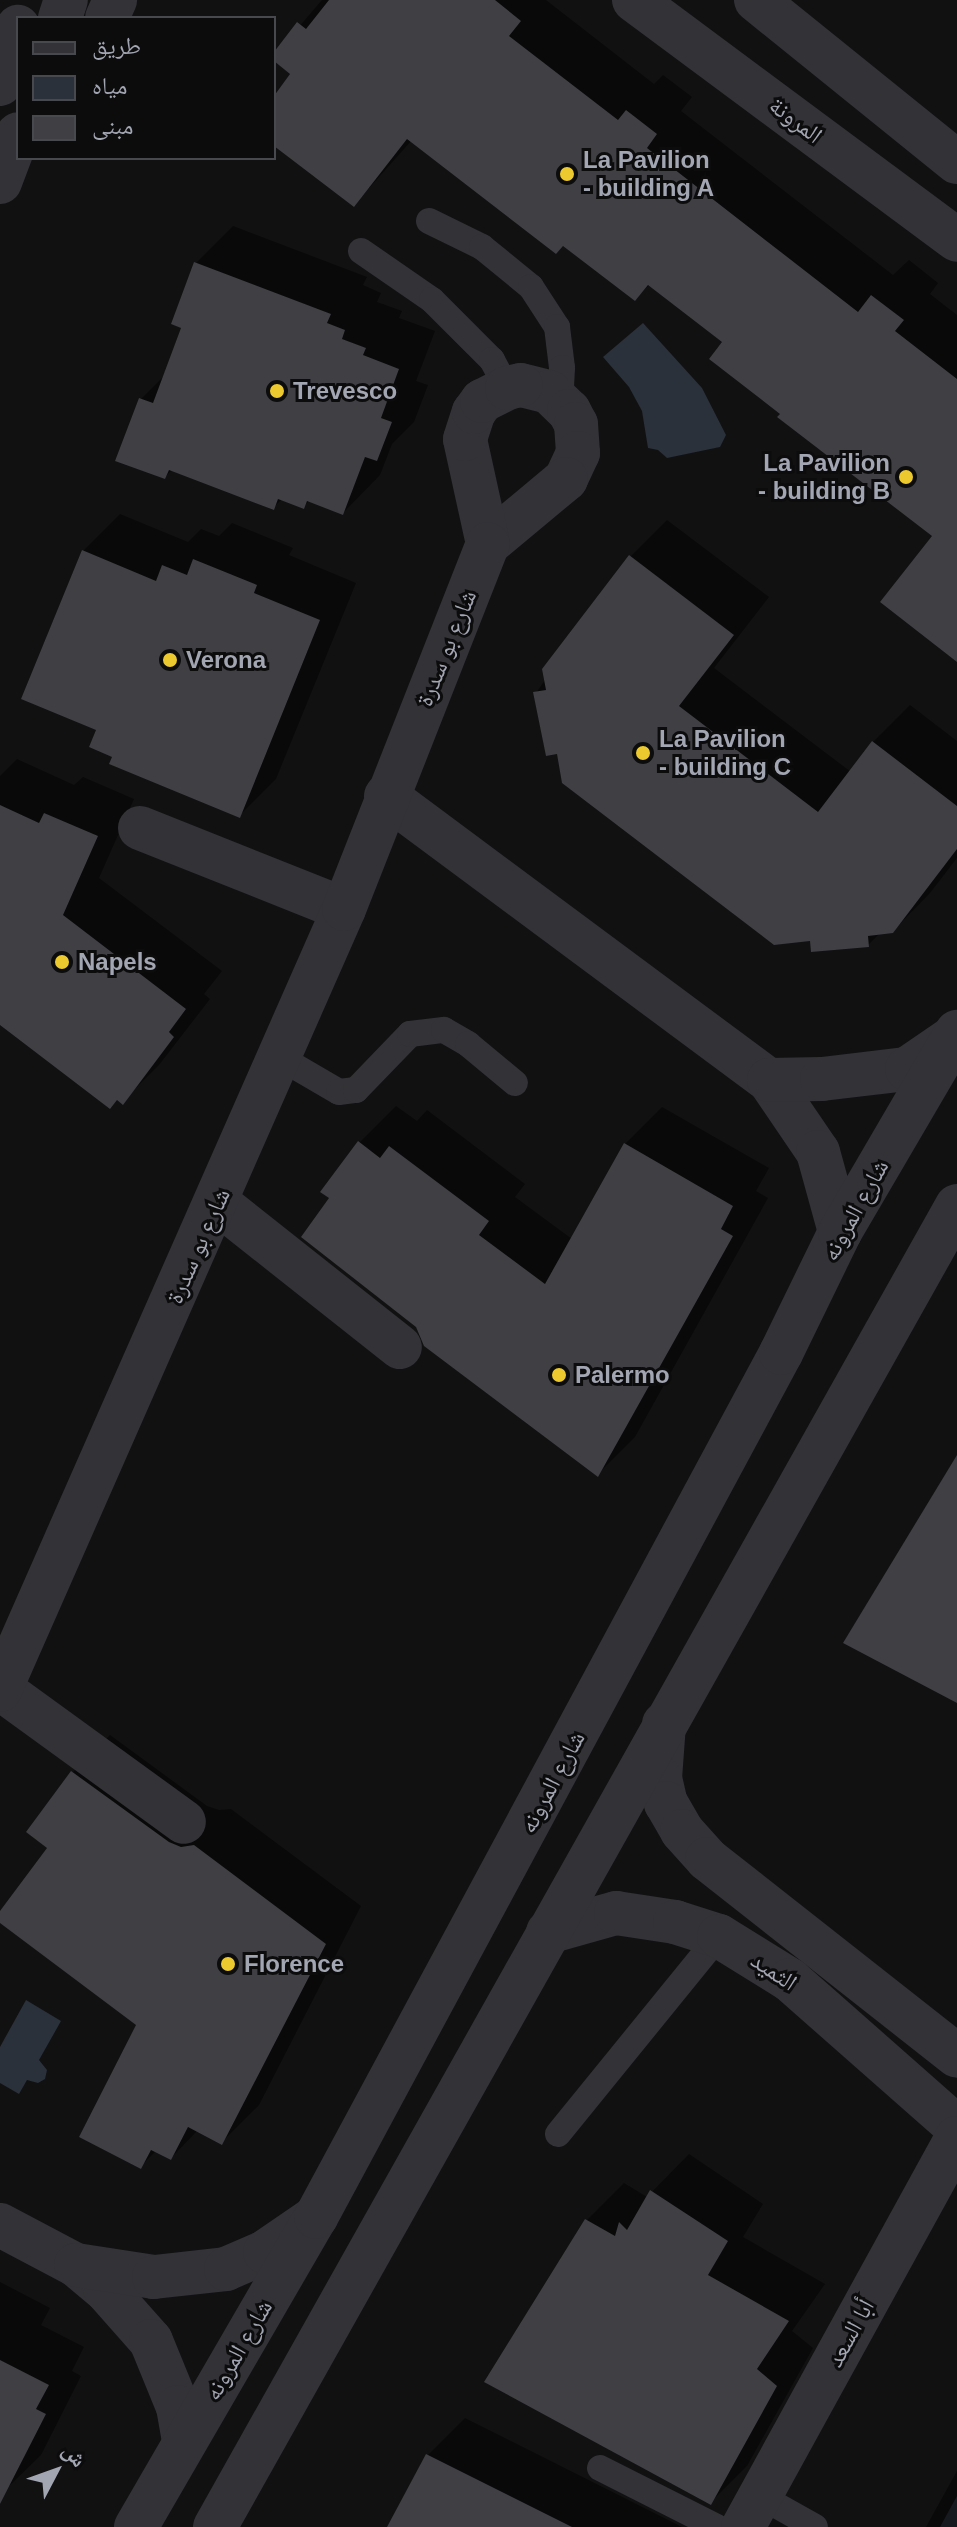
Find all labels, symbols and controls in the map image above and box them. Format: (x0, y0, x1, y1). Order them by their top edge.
legend (16, 16, 276, 160)
text: طريق (92, 32, 141, 59)
text: مياه (92, 72, 127, 99)
street label: المرونة (764, 91, 828, 149)
text: مبنى (92, 112, 133, 139)
place label: La Pavilion - building A (583, 146, 715, 202)
marker: La Pavilion - building A (558, 165, 576, 183)
place label: Trevesco (293, 377, 397, 405)
marker: Trevesco (268, 382, 286, 400)
place label: La Pavilion - building B (758, 449, 890, 505)
marker: La Pavilion - building B (897, 468, 915, 486)
street label: شارع بو سدرة (410, 586, 482, 710)
place label: Verona (186, 646, 266, 674)
marker: Verona (161, 651, 179, 669)
place label: La Pavilion - building C (659, 725, 791, 781)
marker: La Pavilion - building C (634, 744, 652, 762)
place label: Napels (78, 948, 157, 976)
marker: Napels (53, 953, 71, 971)
street label: شارع المرونه (815, 1154, 895, 1266)
street label: شارع بو سدرة (160, 1184, 236, 1308)
place label: Palermo (575, 1361, 670, 1389)
marker: Palermo (550, 1366, 568, 1384)
street label: شارع المرونه (513, 1726, 591, 1838)
street label: الثميد (745, 1945, 803, 1997)
place label: Florence (244, 1950, 344, 1978)
marker: Florence (219, 1955, 237, 1973)
street label: أبا السعد (820, 2294, 880, 2372)
street label: شارع المرونه (198, 2295, 278, 2405)
north arrow (16, 2431, 96, 2511)
text: ش (57, 2438, 92, 2472)

